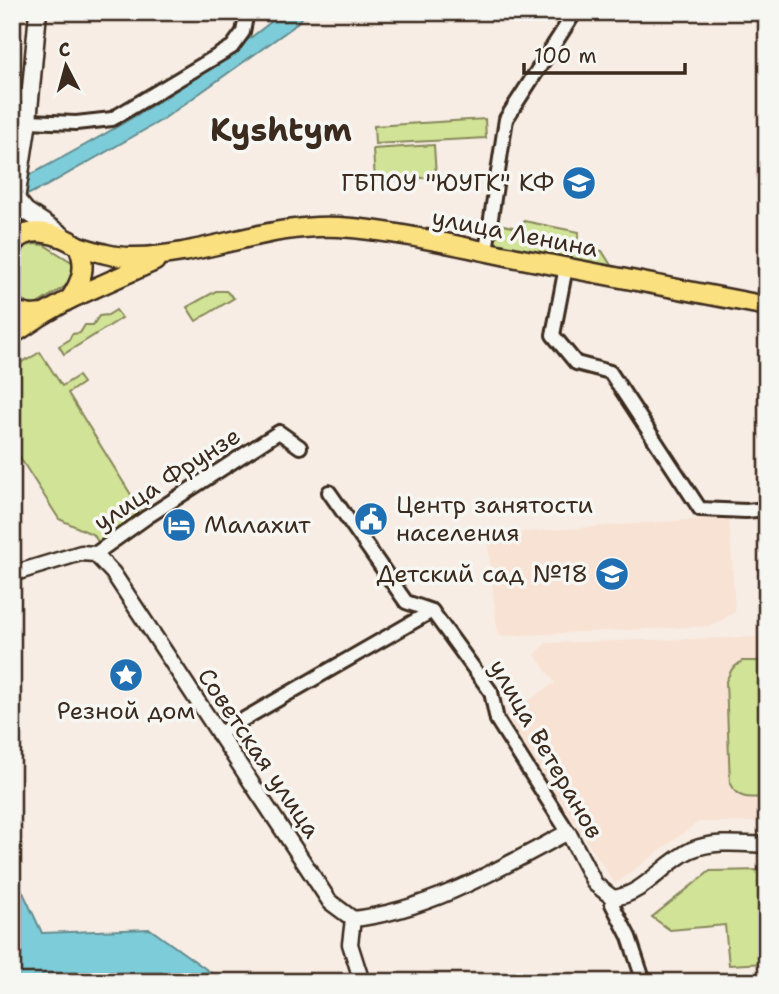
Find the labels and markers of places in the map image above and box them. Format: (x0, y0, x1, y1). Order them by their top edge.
school or university icon: ГБПОУ "ЮУГК" КФ (560, 164, 598, 202)
place label: ГБПОУ "ЮУГК" КФ (341, 167, 554, 199)
place label: Центр занятости населения (396, 489, 593, 549)
public building icon: Центр занятости населения (352, 500, 390, 538)
hotel icon: Малахит (160, 506, 198, 544)
place label: Малахит (204, 509, 311, 541)
school or university icon: Детский сад №18 (593, 555, 631, 593)
place label: Детский сад №18 (376, 558, 588, 590)
place icon: Резной дом (107, 656, 145, 694)
place label: Резной дом (57, 695, 195, 727)

